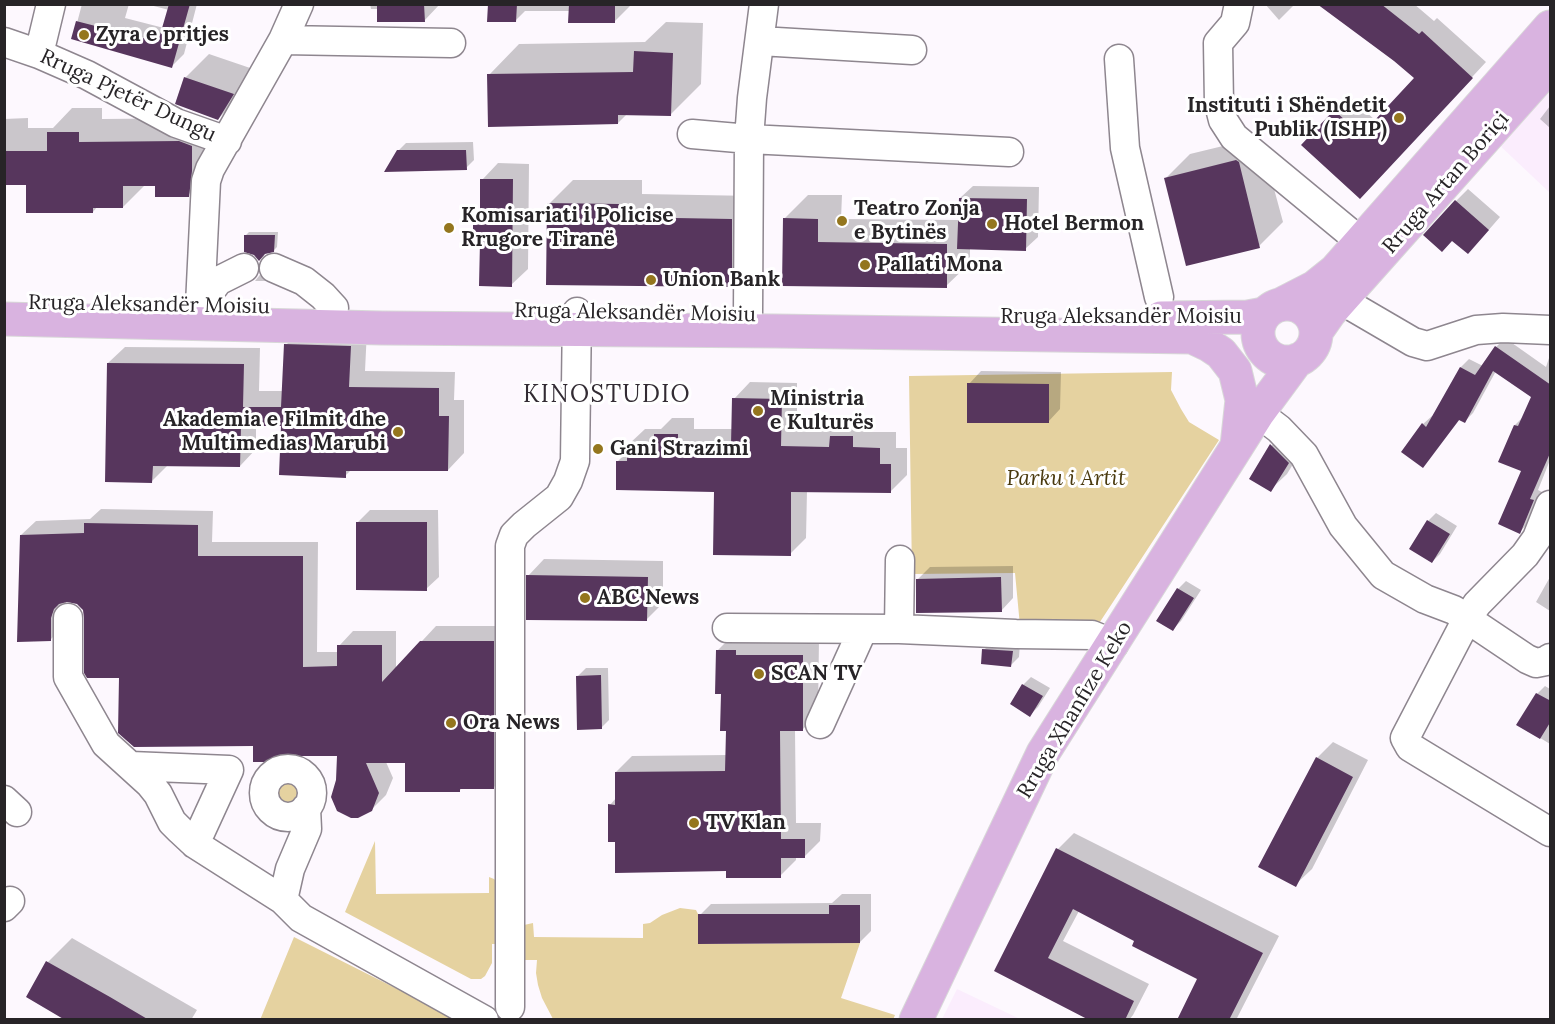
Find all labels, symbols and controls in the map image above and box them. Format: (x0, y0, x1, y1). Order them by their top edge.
place label: Zyra e pritjes (96, 22, 229, 48)
marker: Zyra e pritjes (77, 28, 91, 42)
street label: Rruga Pjetër Dungu (36, 44, 220, 148)
place label: Instituti i Shëndetit Publik (ISHP) (1187, 93, 1387, 143)
street label: Rruga Artan Boriçi (1378, 107, 1514, 259)
marker: Instituti i Shëndetit Publik (ISHP) (1392, 111, 1406, 125)
place label: Teatro Zonja e Bytinës (854, 196, 980, 246)
place label: Komisariati i Policise Rrugore Tiranë (461, 203, 673, 253)
place label: Hotel Bermon (1004, 211, 1144, 237)
marker: Teatro Zonja e Bytinës (835, 214, 849, 228)
marker: Hotel Bermon (985, 217, 999, 231)
marker: Komisariati i Policise Rrugore Tiranë (442, 221, 456, 235)
place label: Pallati Mona (877, 252, 1003, 278)
marker: Pallati Mona (858, 258, 872, 272)
place label: Union Bank (663, 267, 780, 293)
marker: Union Bank (644, 273, 658, 287)
street label: Rruga Aleksandër Moisiu (28, 290, 270, 320)
street label: Rruga Aleksandër Moisiu (514, 298, 756, 328)
street label: Rruga Aleksandër Moisiu (1000, 304, 1242, 330)
district label: KINOSTUDIO (523, 381, 691, 409)
place label: Ministria e Kulturës (770, 386, 874, 436)
marker: Ministria e Kulturës (751, 404, 765, 418)
place label: Akademia e Filmit dhe Multimedias Marubi (163, 407, 386, 457)
marker: Akademia e Filmit dhe Multimedias Marubi (391, 425, 405, 439)
place label: Gani Strazimi (610, 436, 749, 462)
marker: Gani Strazimi (591, 442, 605, 456)
park label: Parku i Artit (1006, 466, 1126, 492)
place label: ABC News (597, 585, 699, 611)
marker: ABC News (578, 591, 592, 605)
street label: Rruga Xhanfize Keko (1012, 617, 1138, 803)
place label: SCAN TV (771, 661, 862, 687)
marker: SCAN TV (752, 667, 766, 681)
place label: Ora News (463, 710, 560, 736)
marker: Ora News (444, 716, 458, 730)
place label: TV Klan (706, 810, 786, 836)
marker: TV Klan (687, 816, 701, 830)

